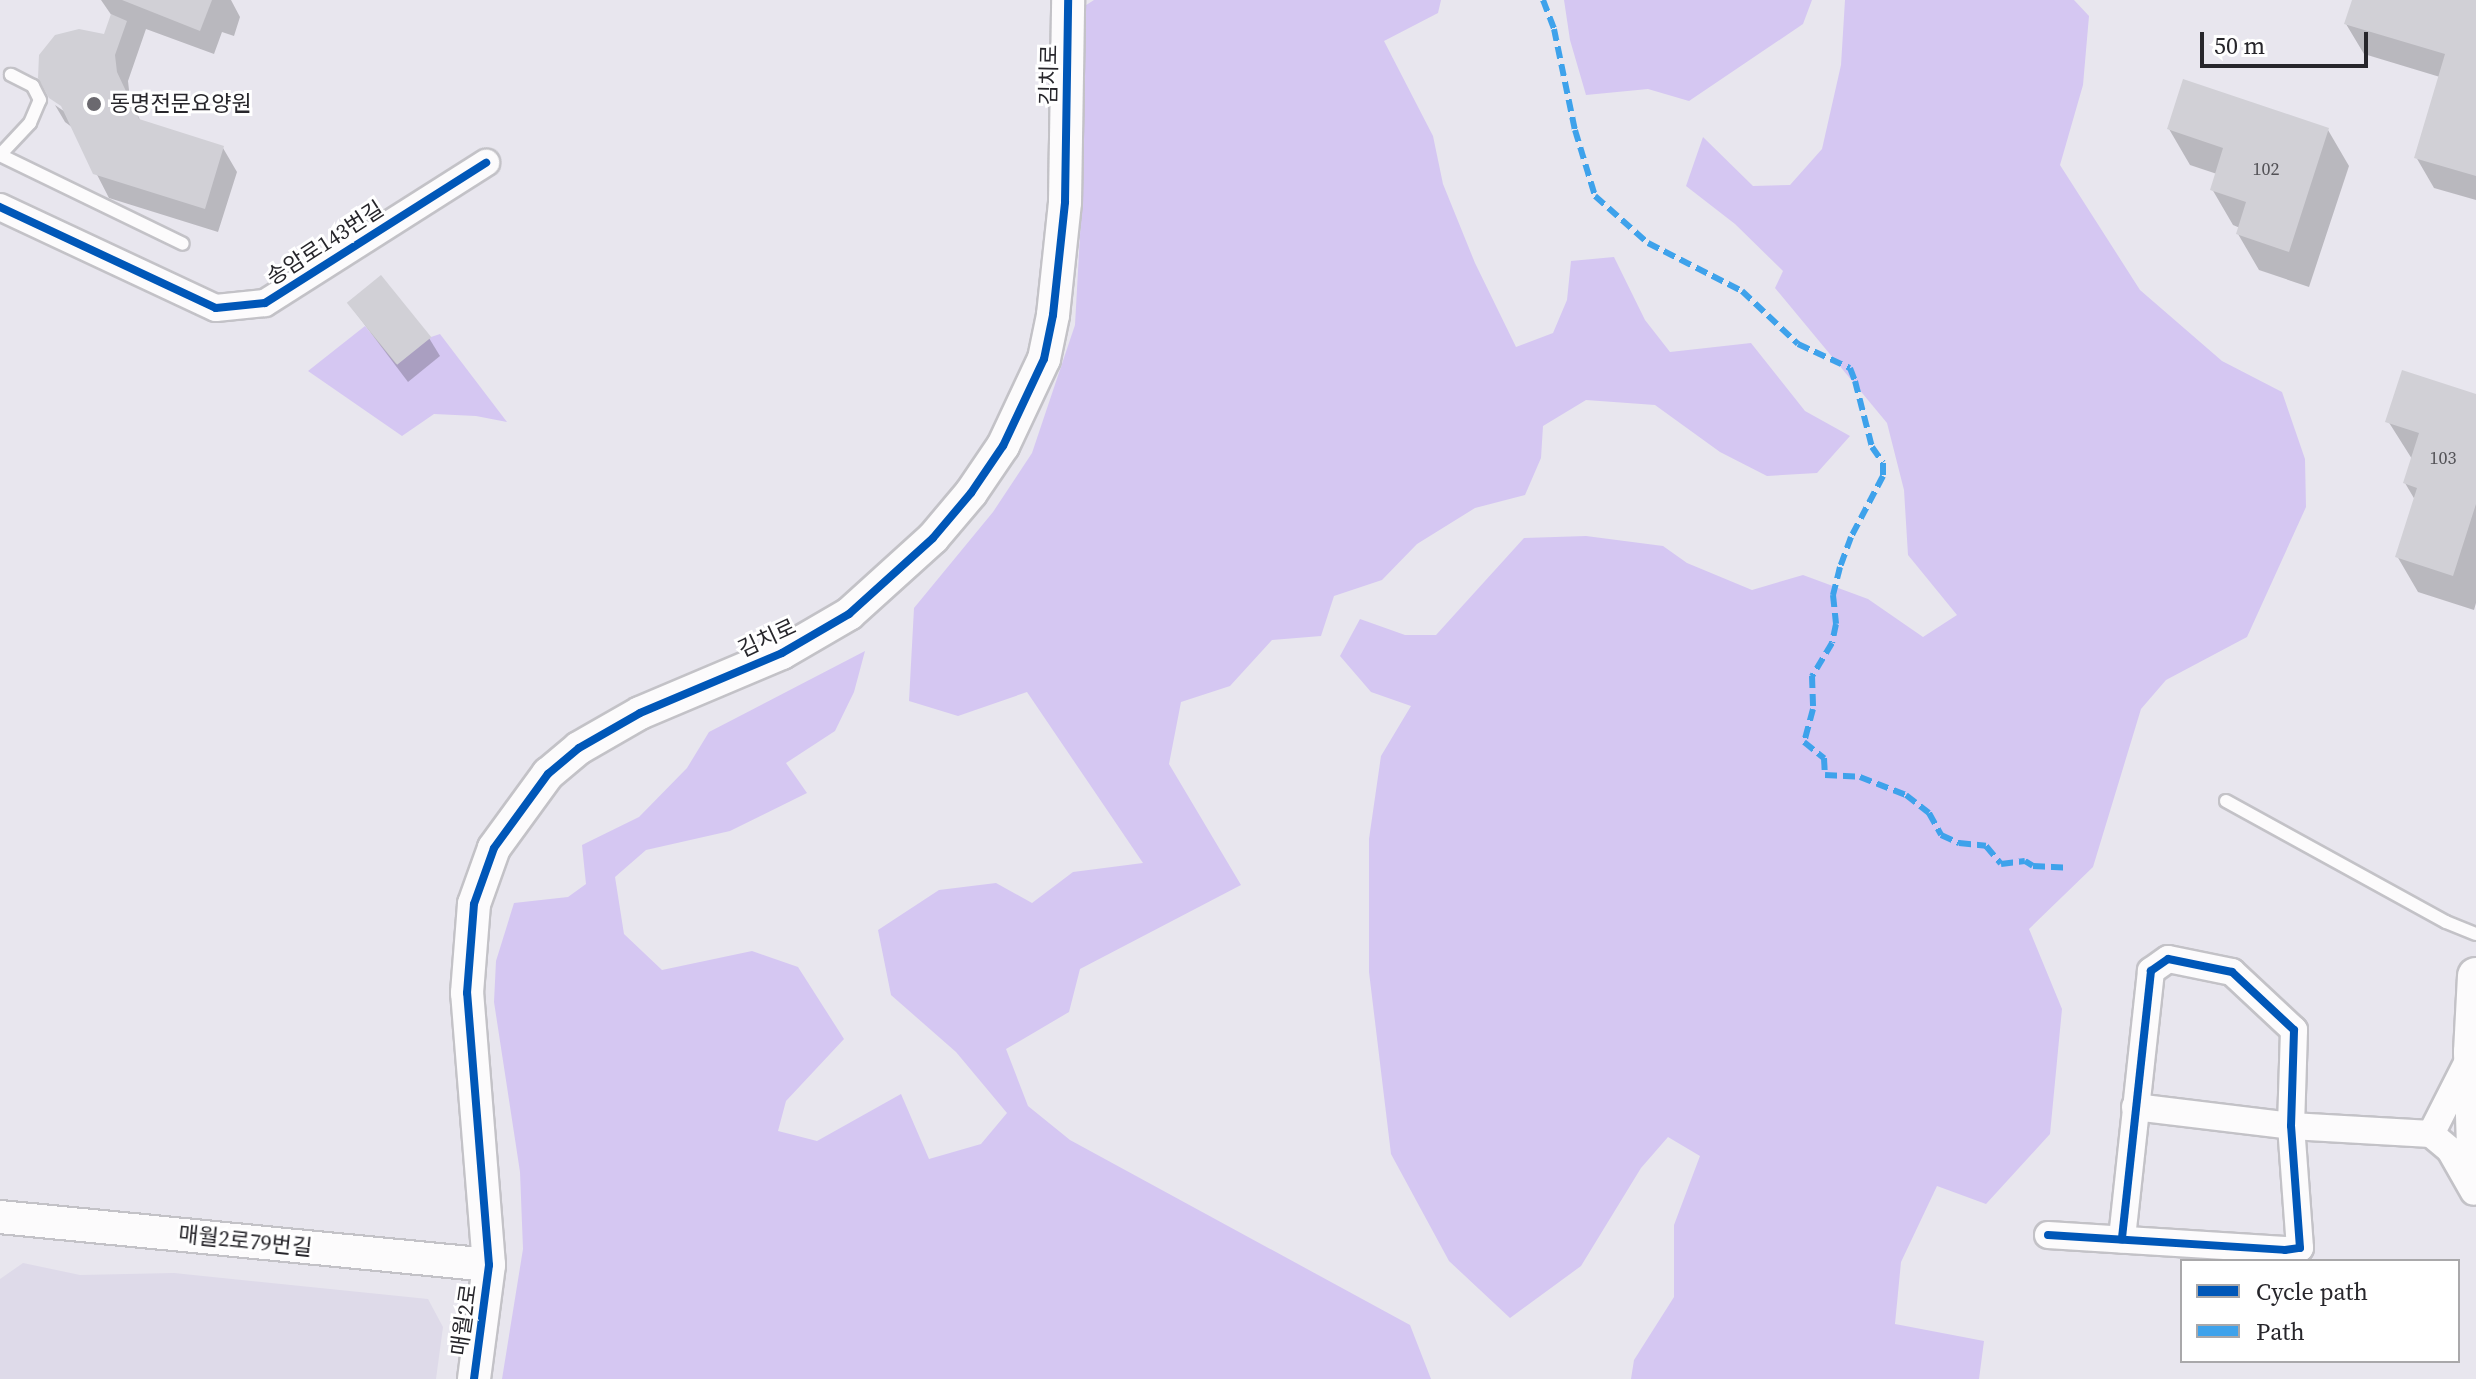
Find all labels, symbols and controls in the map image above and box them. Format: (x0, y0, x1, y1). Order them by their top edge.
scale bar (2204, 16, 2372, 66)
text: 50 m (2214, 29, 2265, 62)
street label: 김치로 (1035, 44, 1063, 106)
place label: 동명전문요양원 (110, 91, 252, 117)
marker: 동명전문요양원 (85, 95, 103, 113)
house number: 102 (2253, 158, 2279, 180)
street label: 송암로143번길 (262, 195, 388, 291)
house number: 103 (2430, 447, 2456, 469)
street label: 김치로 (734, 613, 800, 663)
street label: 매월2로79번길 (177, 1221, 313, 1261)
legend (2180, 1259, 2460, 1363)
text: Cycle path (2256, 1275, 2368, 1308)
street label: 매월2로 (446, 1283, 482, 1357)
text: Path (2256, 1315, 2305, 1348)

